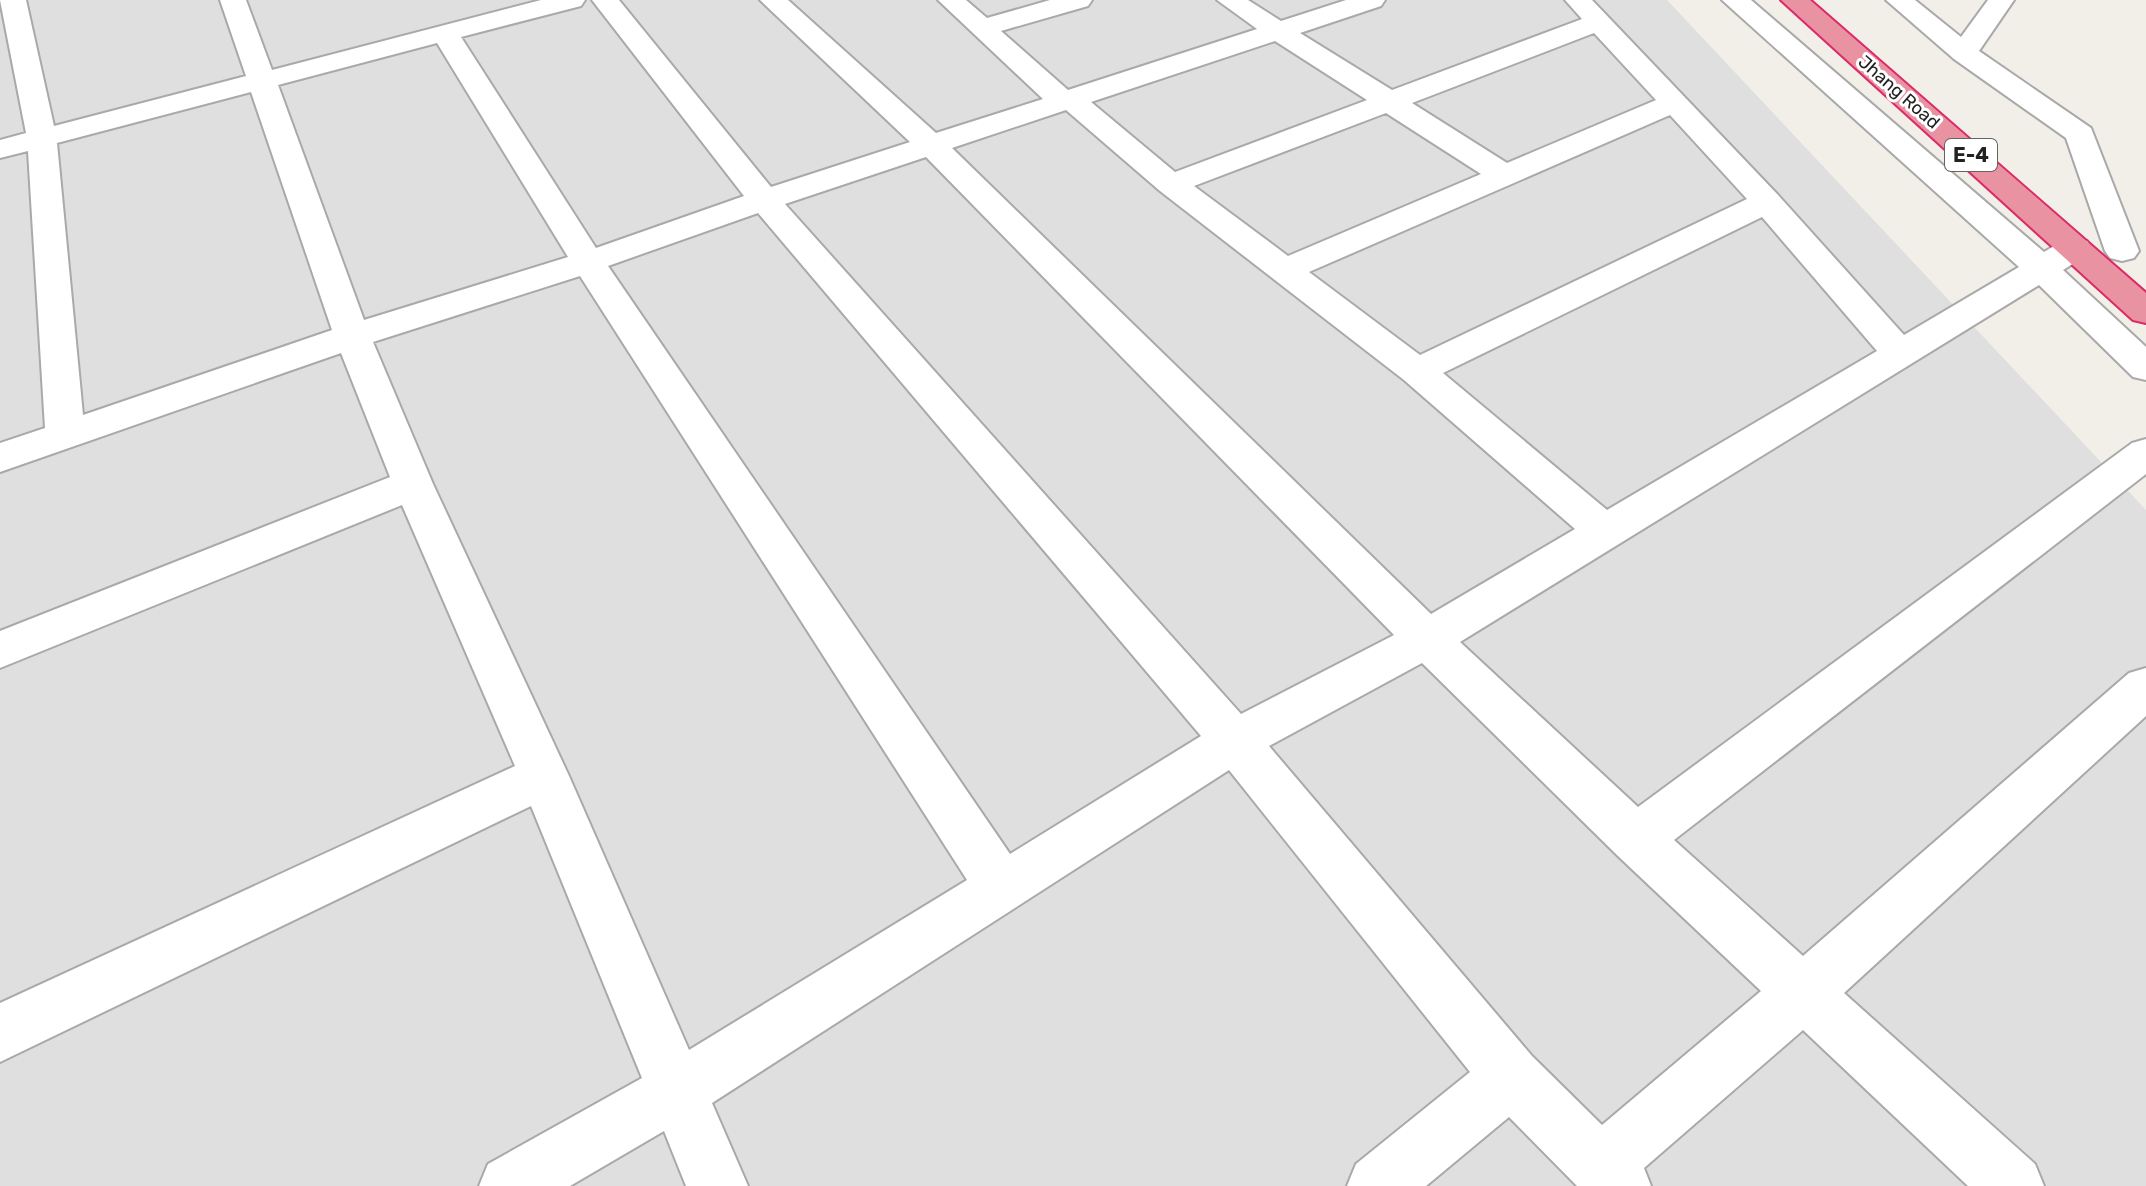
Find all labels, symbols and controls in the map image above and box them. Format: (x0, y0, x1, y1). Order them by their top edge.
street label: Jhang Road (1854, 51, 1944, 133)
road number: E-4 (1945, 139, 1997, 171)

